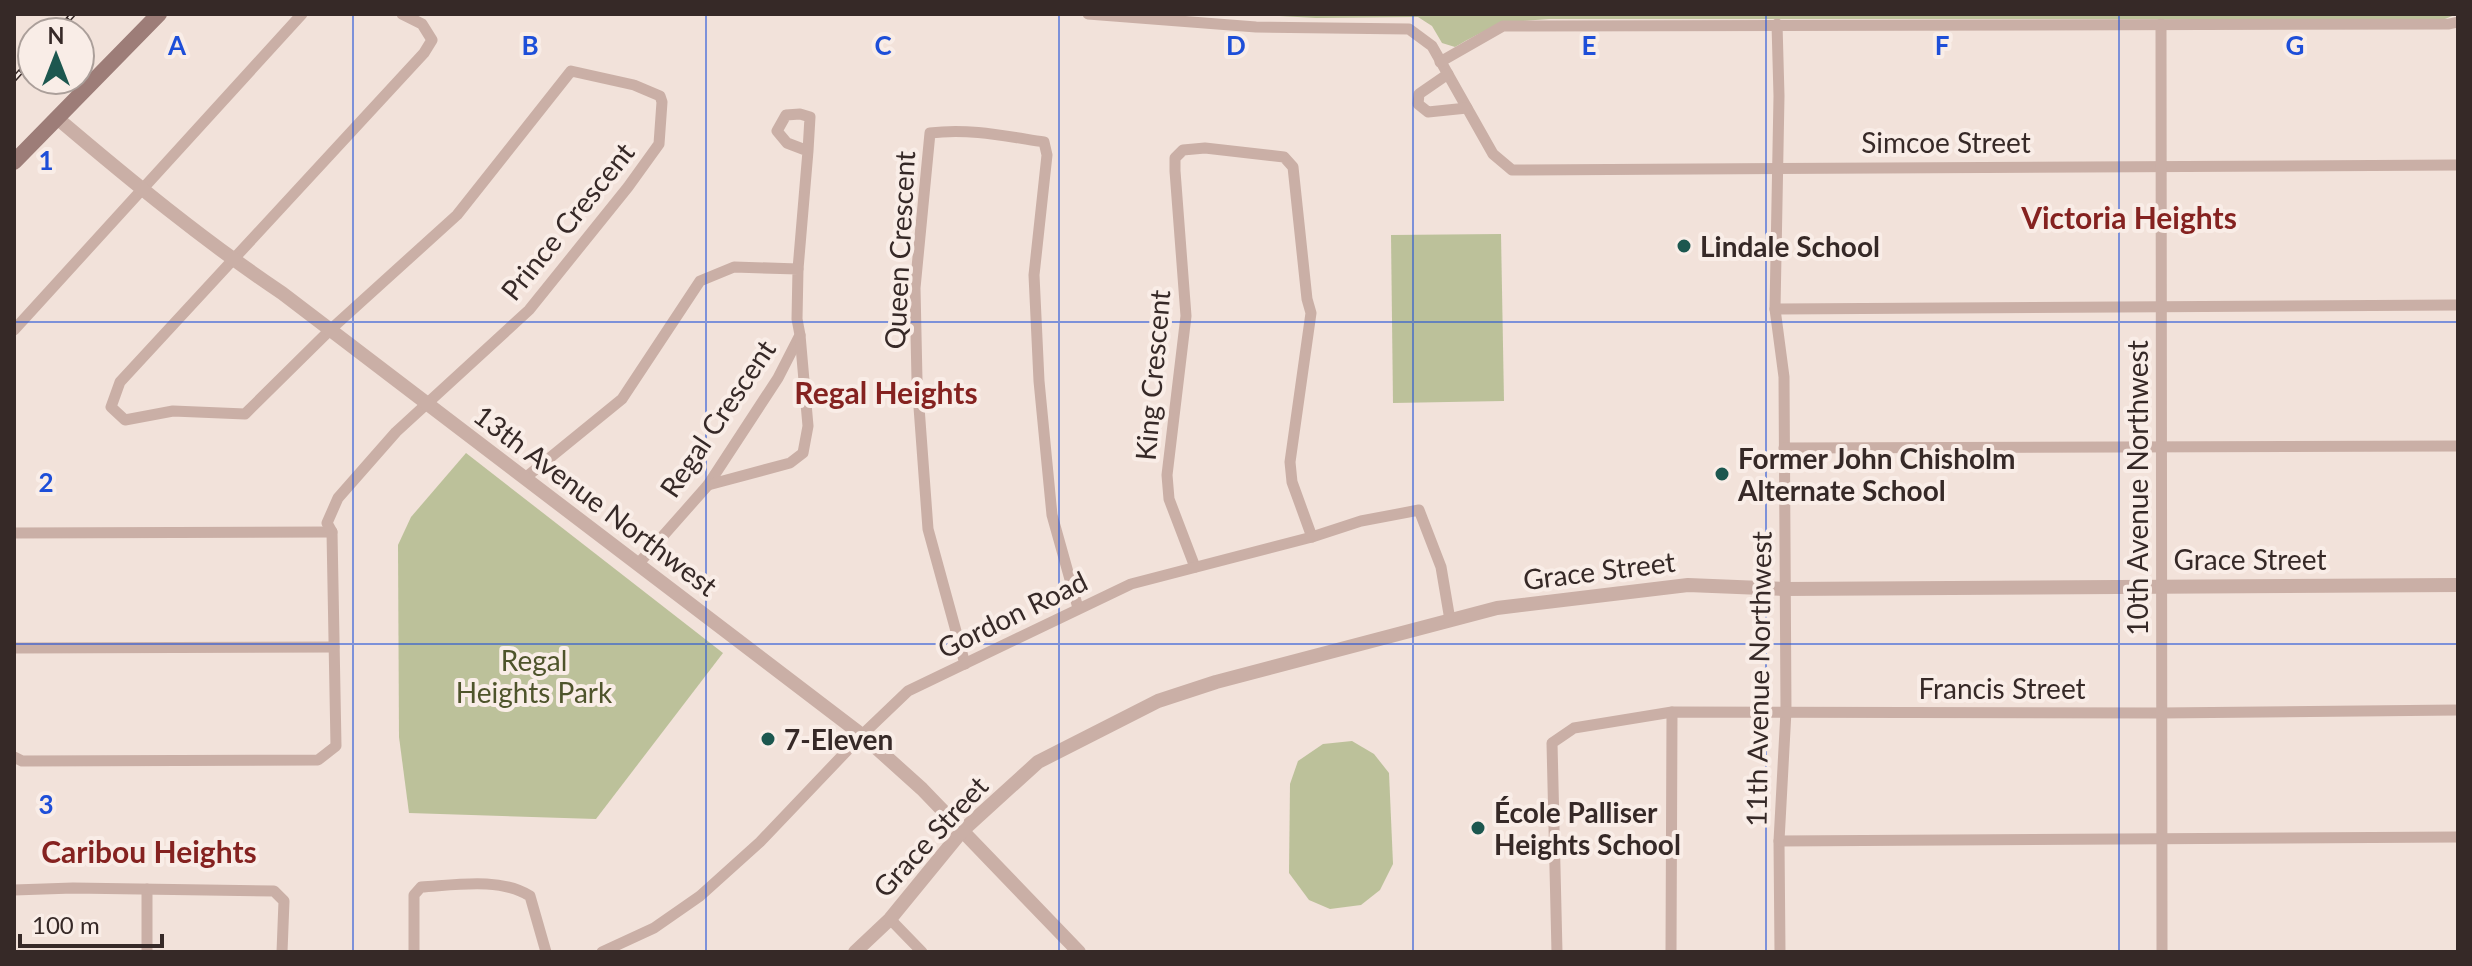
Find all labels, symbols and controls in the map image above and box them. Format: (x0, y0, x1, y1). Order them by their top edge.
north arrow (16, 16, 96, 96)
text: N (48, 22, 64, 49)
text: A (167, 29, 187, 61)
text: B (521, 29, 539, 61)
text: C (874, 29, 892, 61)
text: D (1226, 29, 1246, 61)
text: E (1582, 29, 1596, 61)
text: F (1935, 29, 1949, 61)
text: G (2286, 29, 2304, 61)
street label: Simcoe Street (1861, 125, 2031, 159)
street label: Prince Crescent (493, 135, 641, 307)
text: 1 (38, 144, 54, 176)
street label: Queen Crescent (877, 150, 921, 350)
district label: Victoria Heights (2020, 199, 2237, 235)
place label: Lindale School (1700, 229, 1880, 263)
marker: Lindale School (1675, 237, 1693, 255)
street label: King Crescent (1128, 288, 1176, 462)
street label: Regal Crescent (652, 333, 782, 503)
street label: 10th Avenue Northwest (2120, 340, 2154, 636)
district label: Regal Heights (794, 374, 978, 410)
street label: 13th Avenue Northwest (468, 397, 724, 603)
place label: Former John Chisholm Alternate School (1737, 441, 2015, 507)
marker: Former John Chisholm Alternate School (1713, 465, 1731, 483)
text: 2 (38, 466, 54, 498)
street label: 11th Avenue Northwest (1738, 531, 1778, 827)
street label: Grace Street (2174, 542, 2326, 576)
street label: Grace Street (1521, 544, 1677, 596)
street label: Gordon Road (932, 563, 1092, 665)
park label: Regal Heights Park (456, 643, 613, 709)
street label: Francis Street (1918, 671, 2086, 705)
place label: 7-Eleven (784, 722, 893, 756)
marker: 7-Eleven (759, 730, 777, 748)
street label: Grace Street (865, 768, 995, 904)
text: 3 (38, 788, 54, 820)
place label: École Palliser Heights School (1494, 795, 1681, 861)
marker: École Palliser Heights School (1469, 819, 1487, 837)
district label: Caribou Heights (41, 833, 257, 869)
scale bar (20, 898, 162, 948)
text: 100 m (32, 910, 100, 939)

